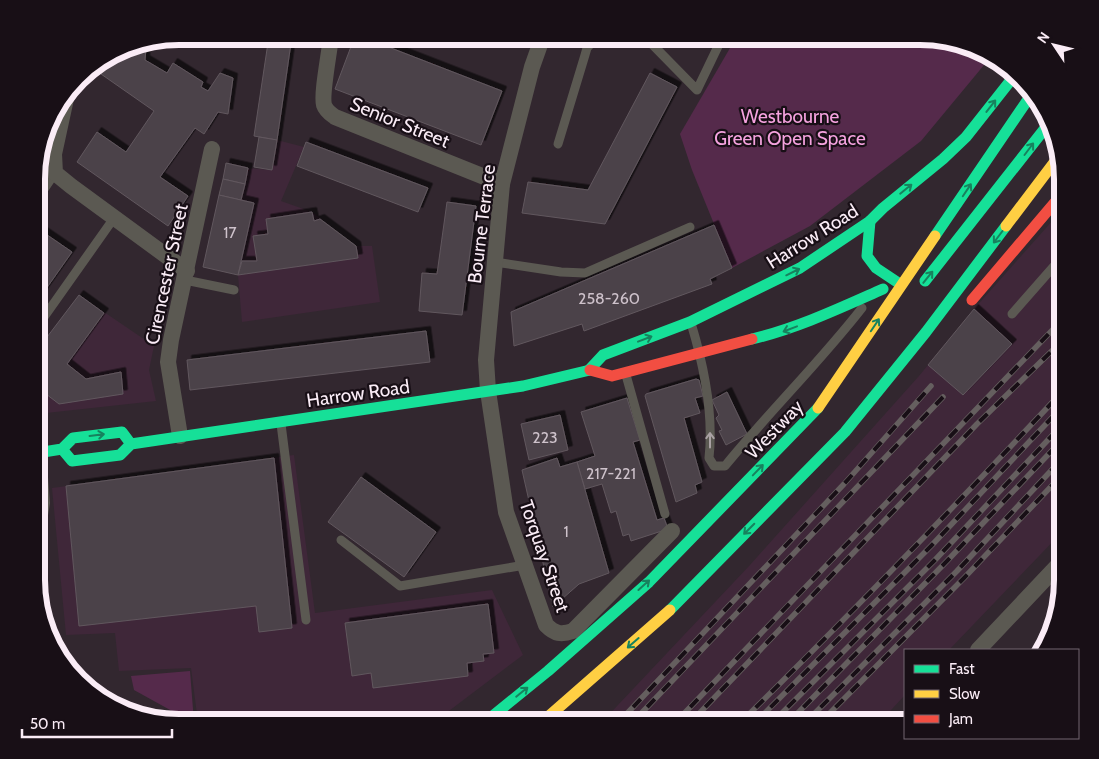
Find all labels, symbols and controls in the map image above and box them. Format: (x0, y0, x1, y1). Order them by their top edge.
north arrow (1029, 20, 1079, 70)
text: N (1033, 28, 1054, 47)
street label: Senior Street (347, 92, 453, 153)
one-way arrow (985, 100, 996, 113)
park label: Westbourne Green Open Space (714, 105, 866, 150)
one-way arrow (1023, 143, 1034, 156)
street label: Bourne Terrace (463, 163, 500, 285)
one-way arrow (900, 183, 913, 194)
one-way arrow (962, 184, 972, 198)
street label: Harrow Road (762, 199, 862, 274)
street label: Cirencester Street (140, 201, 193, 347)
house number: 17 (223, 223, 237, 242)
one-way arrow (993, 230, 1004, 243)
one-way arrow (785, 266, 800, 276)
one-way arrow (922, 271, 933, 284)
house number: 258-260 (578, 289, 640, 308)
one-way arrow (870, 318, 880, 332)
one-way arrow (783, 324, 798, 334)
one-way arrow (637, 334, 653, 343)
street label: Harrow Road (305, 375, 411, 412)
street label: Westway (741, 395, 808, 464)
house number: 223 (532, 428, 558, 447)
one-way arrow (89, 430, 105, 440)
one-way arrow (705, 432, 715, 448)
one-way arrow (752, 463, 764, 476)
house number: 217-221 (586, 464, 636, 483)
street label: Torquay Street (515, 497, 575, 616)
house number: 1 (563, 522, 569, 541)
one-way arrow (744, 523, 756, 535)
one-way arrow (638, 580, 651, 591)
one-way arrow (627, 637, 640, 648)
legend (904, 649, 1079, 739)
text: Fast (949, 660, 974, 678)
text: Slow (949, 685, 980, 703)
one-way arrow (515, 686, 528, 697)
scale bar (22, 706, 172, 738)
text: Jam (948, 710, 973, 728)
text: 50 m (30, 715, 65, 733)

